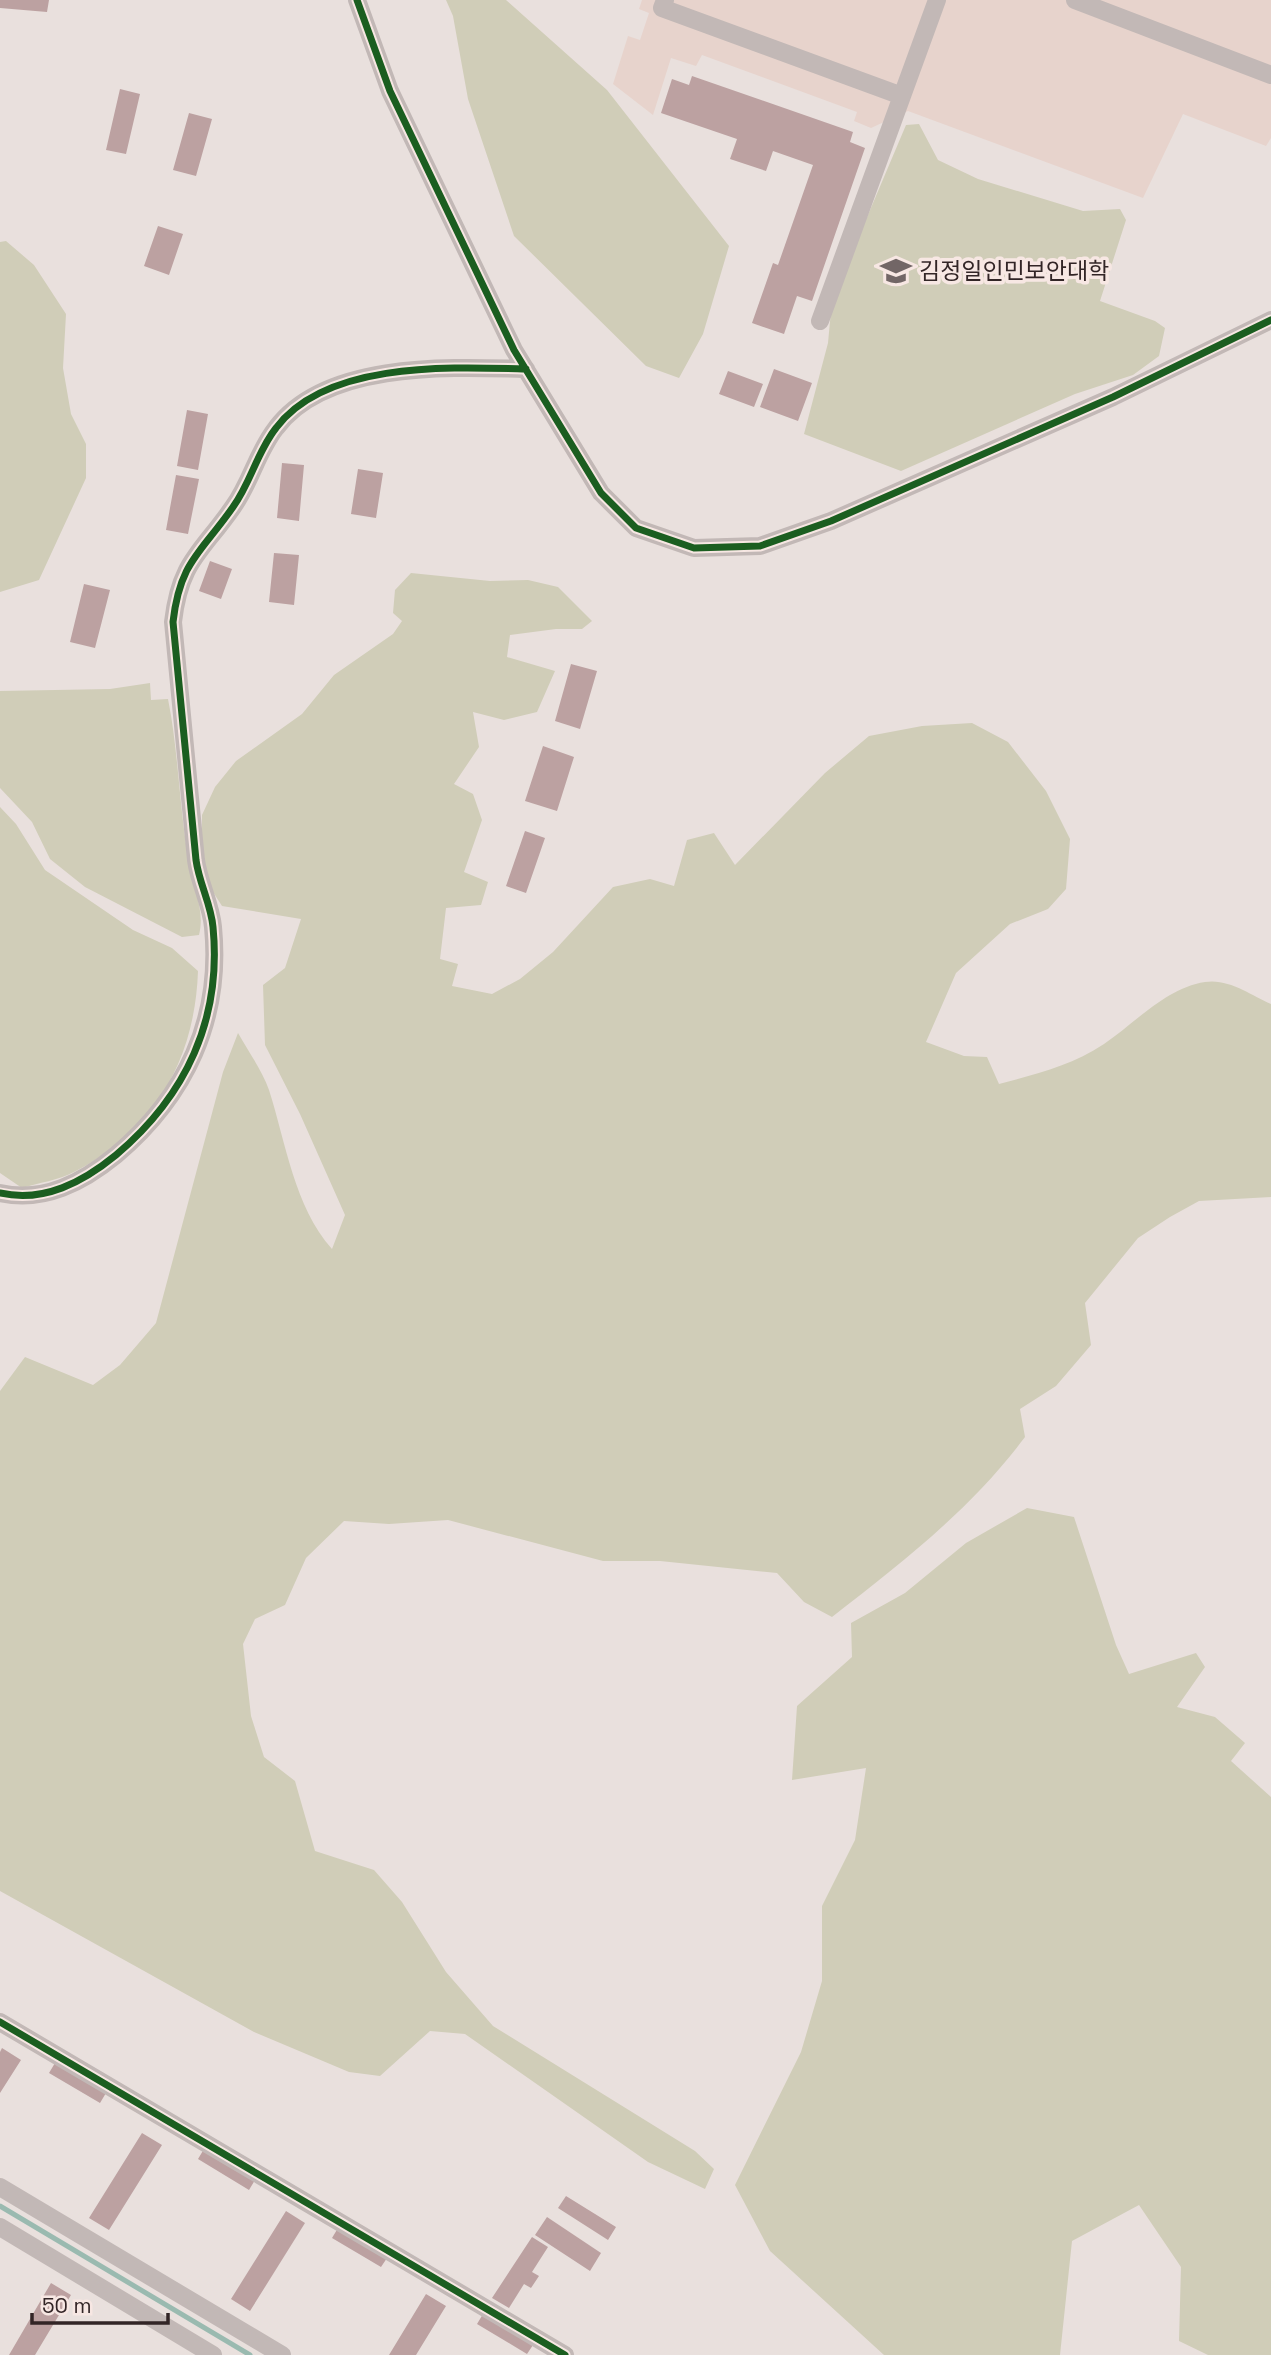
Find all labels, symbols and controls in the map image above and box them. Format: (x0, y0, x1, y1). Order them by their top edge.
school or university icon: 김정일인민보안대학 (879, 254, 913, 288)
place label: 김정일인민보안대학 (919, 256, 1109, 286)
scale bar (32, 2282, 168, 2326)
text: 50 m (42, 2292, 92, 2319)

